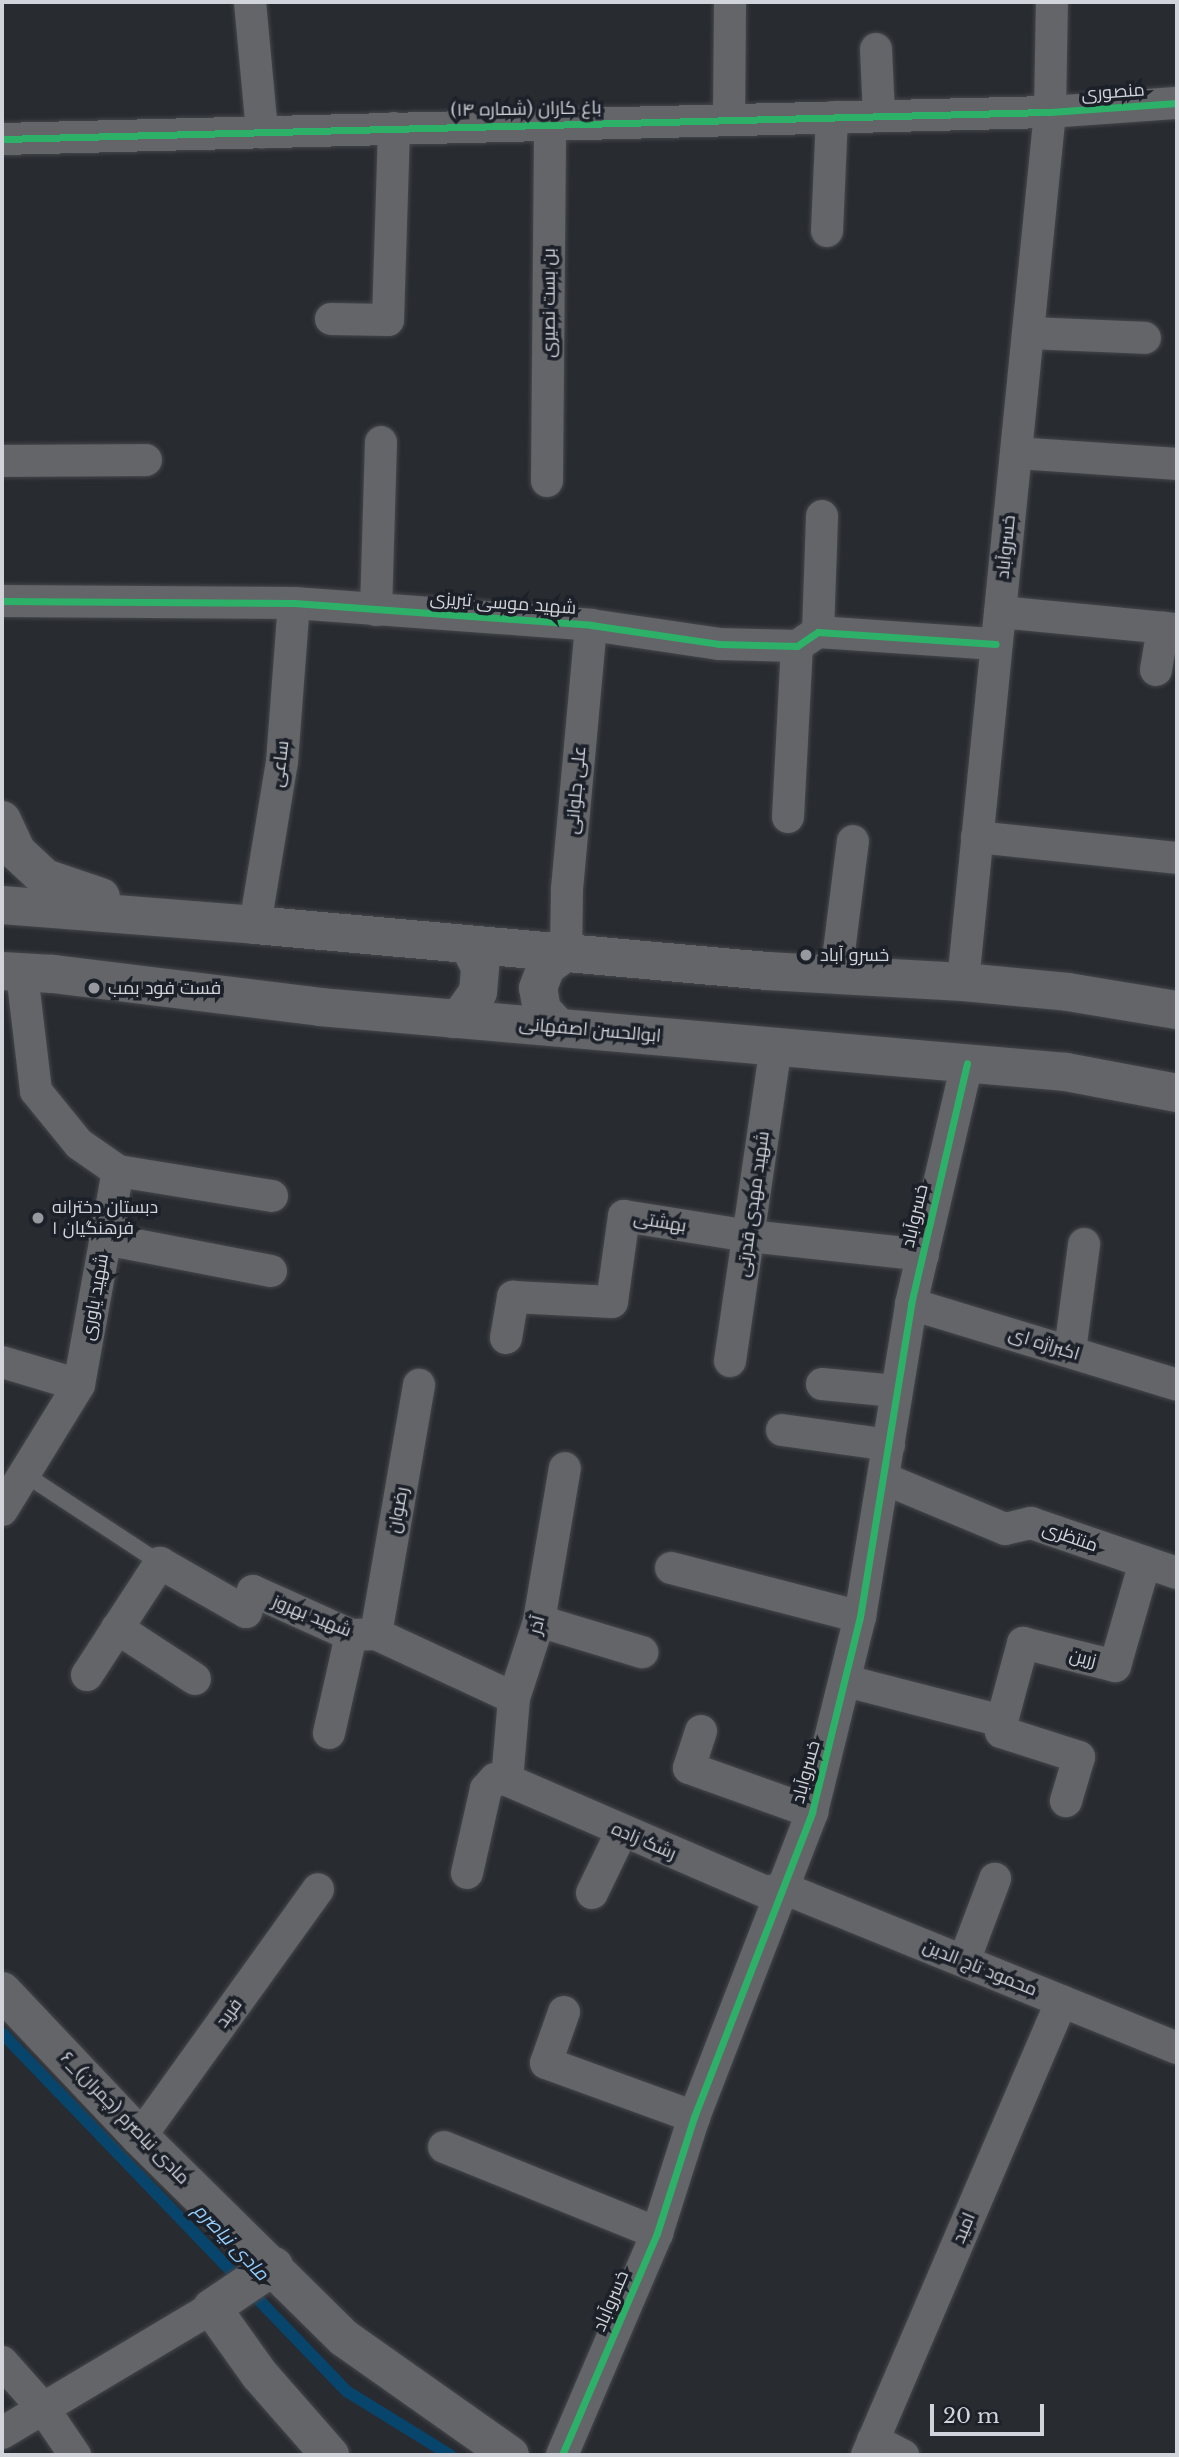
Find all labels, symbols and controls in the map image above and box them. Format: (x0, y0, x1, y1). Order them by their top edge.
street label: منصوری (1081, 79, 1145, 105)
street label: باغ کاران (شماره ۱۴) (450, 97, 602, 121)
street label: بن بست نصیری (538, 248, 560, 358)
street label: خسروآباد (992, 514, 1020, 580)
street label: شهید موسی تبریزی (429, 587, 577, 619)
street label: ساعی (266, 739, 294, 789)
street label: علی جلوانی (561, 745, 591, 835)
place label: خسرو آباد (820, 944, 889, 966)
marker: خسرو آباد (798, 947, 814, 963)
place label: فست فود بمب (108, 977, 221, 999)
marker: فست فود بمب (86, 980, 102, 996)
street label: ابوالحسن اصفهانی (518, 1013, 662, 1047)
street label: شهید مهدی قدرتی (732, 1130, 774, 1278)
street label: خسروآباد (897, 1182, 933, 1250)
place label: دبستان دخترانه فرهنگیان ۱ (52, 1197, 158, 1240)
street label: بهشتی (632, 1207, 688, 1237)
marker: دبستان دخترانه فرهنگیان ۱ (30, 1210, 46, 1226)
street label: شهید یاوری (77, 1252, 113, 1342)
street label: اکبراژه ای (1006, 1323, 1082, 1365)
street label: رضوان (383, 1485, 413, 1535)
street label: منتظری (1039, 1517, 1101, 1557)
street label: شهید بهروز (269, 1590, 355, 1642)
street label: آذر (524, 1613, 550, 1637)
street label: زرین (1067, 1644, 1099, 1672)
street label: خسروآباد (787, 1738, 825, 1806)
street label: رشک زاده (608, 1818, 680, 1864)
street label: محمود تاج الدین (920, 1935, 1040, 2001)
street label: فرید (211, 1994, 247, 2032)
street label: ۶_مادی نیاصرم (چمران) (56, 2047, 194, 2189)
water label: مادی نیاصرم (189, 2199, 273, 2285)
street label: امید (948, 2209, 980, 2247)
street label: خسروآباد (589, 2267, 633, 2335)
scale bar (934, 2390, 1048, 2434)
text: 20 m (943, 2403, 1000, 2429)

